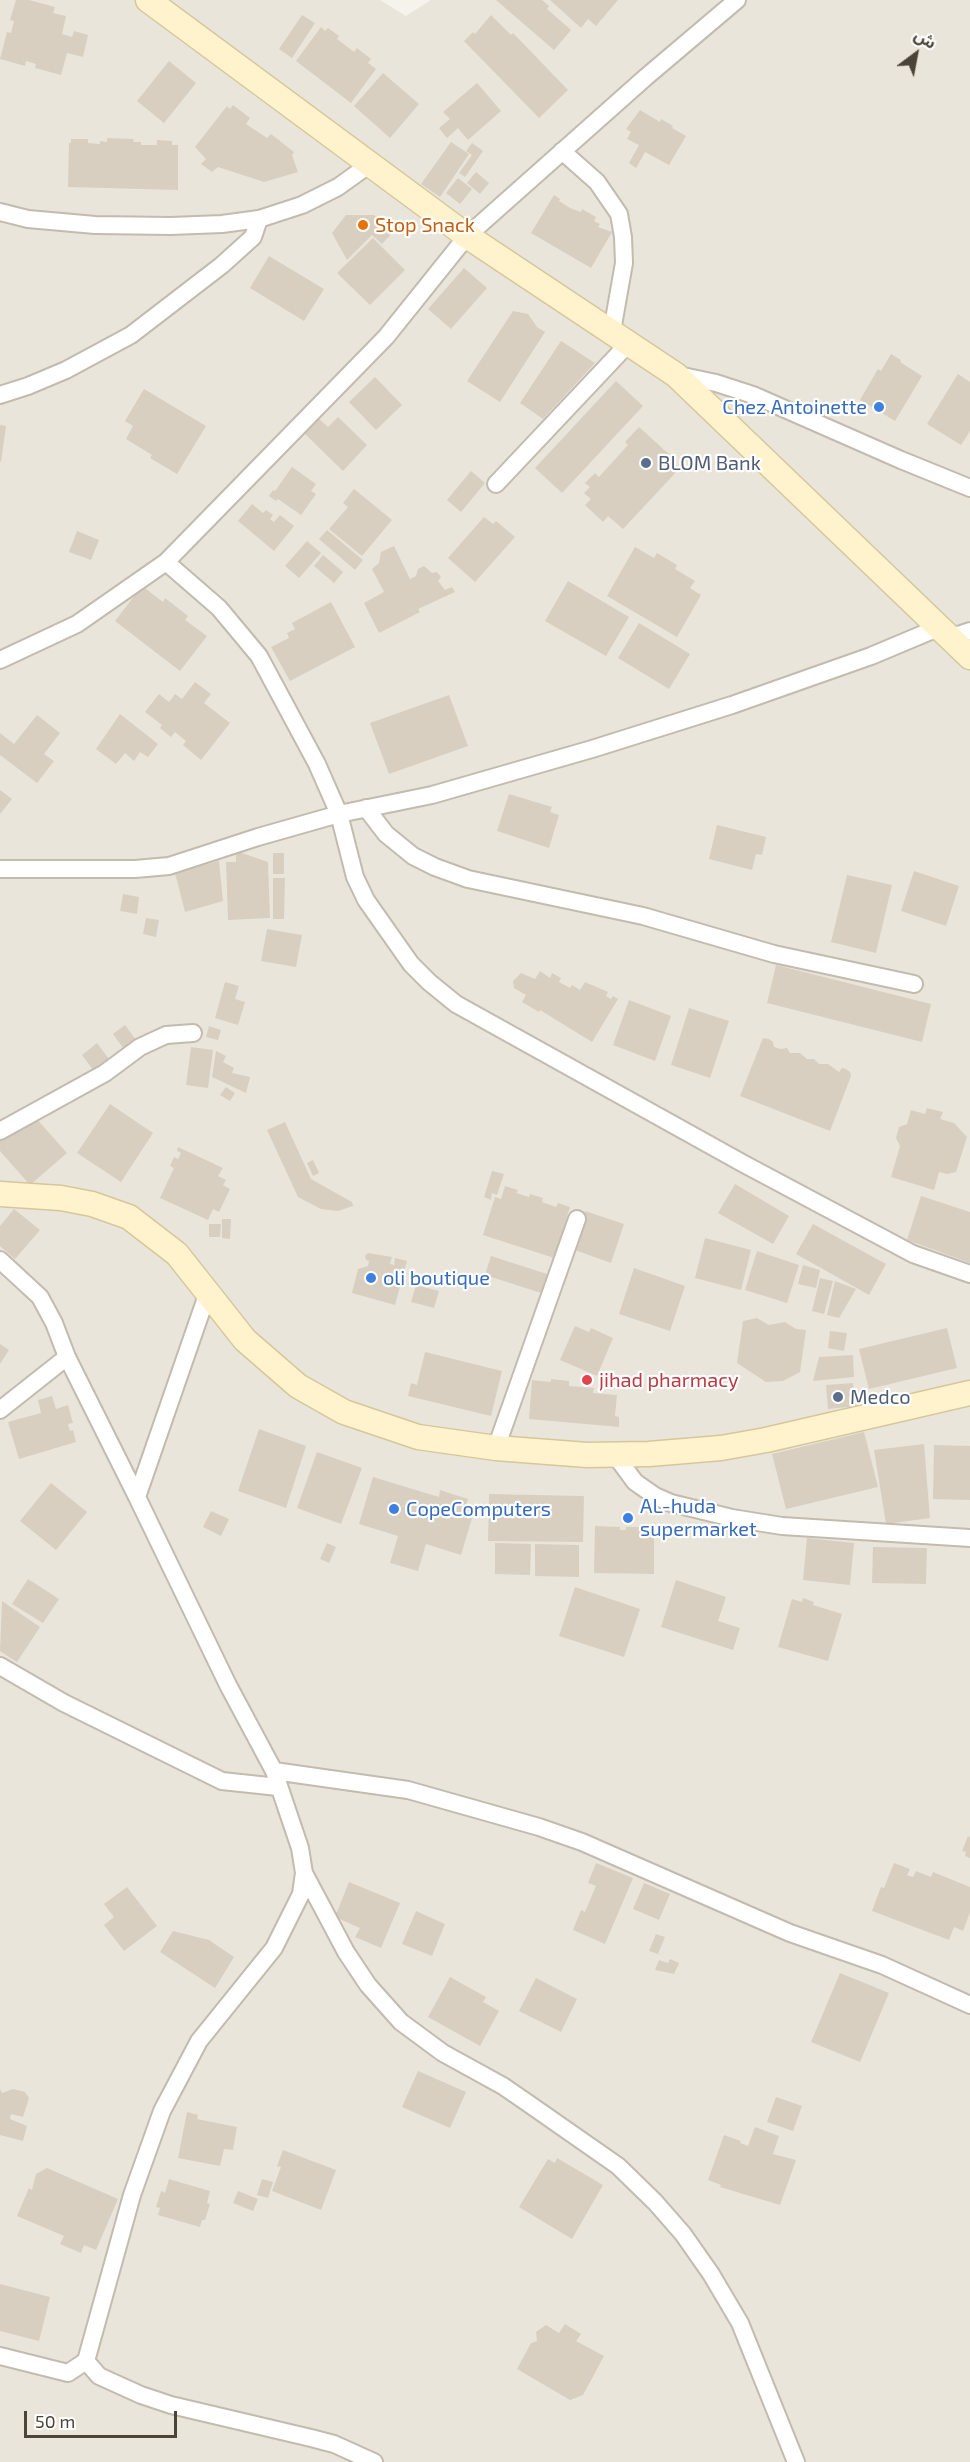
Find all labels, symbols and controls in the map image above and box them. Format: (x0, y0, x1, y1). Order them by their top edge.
north arrow (886, 24, 946, 84)
text: ش (911, 24, 940, 52)
place label: Stop Snack (375, 213, 475, 237)
marker: Stop Snack (356, 218, 370, 232)
place label: Chez Antoinette (722, 395, 867, 419)
marker: Chez Antoinette (872, 400, 886, 414)
place label: BLOM Bank (658, 451, 761, 475)
marker: BLOM Bank (639, 456, 653, 470)
place label: oli boutique (383, 1266, 490, 1290)
marker: oli boutique (364, 1271, 378, 1285)
place label: jihad pharmacy (599, 1368, 739, 1392)
marker: jihad pharmacy (580, 1373, 594, 1387)
place label: Medco (850, 1385, 911, 1409)
marker: Medco (831, 1390, 845, 1404)
place label: AL-huda supermarket (640, 1494, 757, 1541)
place label: CopeComputers (406, 1497, 551, 1521)
marker: CopeComputers (387, 1502, 401, 1516)
marker: AL-huda supermarket (621, 1511, 635, 1525)
scale bar (27, 2399, 180, 2437)
text: 50 m (35, 2410, 75, 2432)

